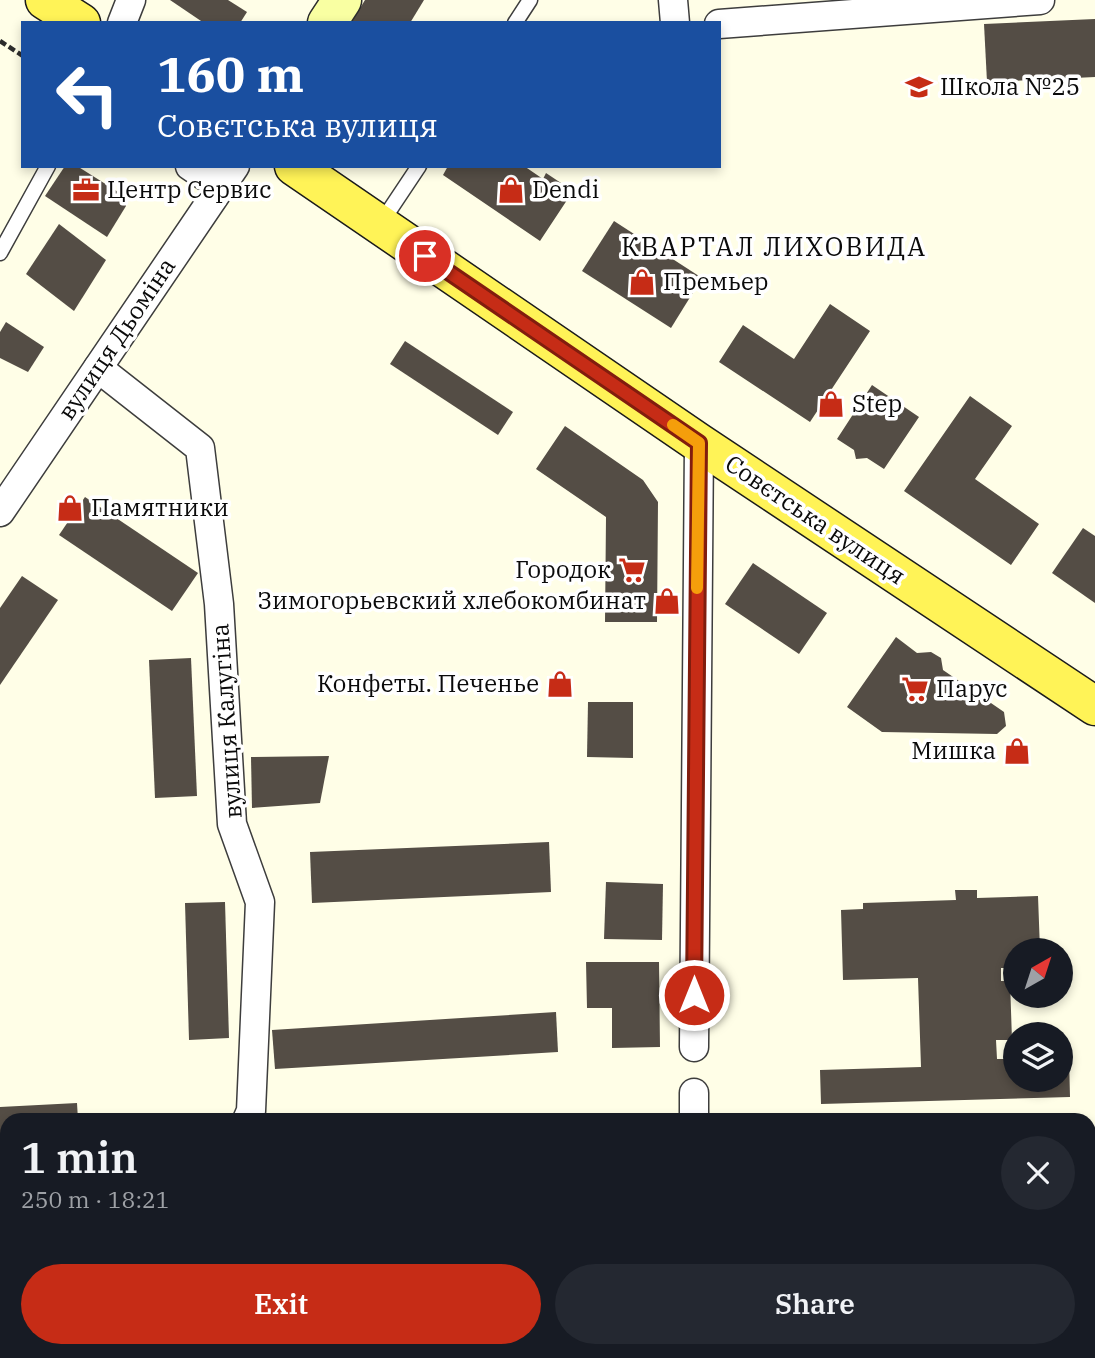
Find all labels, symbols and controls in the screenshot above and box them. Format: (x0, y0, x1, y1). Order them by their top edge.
text: 160 m (157, 42, 304, 105)
icon: left (42, 49, 133, 140)
place label: Школа №25 (940, 70, 1080, 102)
school or university icon: Школа №25 (904, 72, 934, 102)
text: Совєтська вулиця (157, 104, 438, 146)
place label: Центр Сервис (107, 173, 272, 205)
place label: Dendi (532, 173, 599, 205)
office icon: Центр Сервис (71, 175, 101, 205)
shop icon: Dendi (496, 175, 526, 205)
pin (395, 226, 455, 286)
district label: КВАРТАЛ ЛИХОВИДА (621, 229, 927, 263)
icon: arrive (406, 237, 444, 275)
street label: вулиця Дьоміна (50, 251, 182, 426)
place label: Премьер (663, 265, 769, 297)
shop icon: Премьер (627, 267, 657, 297)
place label: Step (852, 387, 902, 419)
shop icon: Step (816, 389, 846, 419)
street label: Совєтська вулиця (719, 447, 912, 591)
place label: Памятники (91, 491, 229, 523)
shop icon: Памятники (55, 493, 85, 523)
place label: Городок (515, 553, 611, 585)
supermarket icon: Городок (617, 555, 647, 585)
place label: Зимогорьевский хлебокомбинат (257, 584, 646, 616)
shop icon: Зимогорьевский хлебокомбинат (652, 586, 682, 616)
street label: вулиця Калугіна (203, 622, 249, 820)
place label: Конфеты. Печенье (317, 667, 539, 699)
shop icon: Конфеты. Печенье (545, 669, 575, 699)
place label: Парус (936, 672, 1008, 704)
supermarket icon: Парус (900, 674, 930, 704)
place label: Мишка (911, 734, 996, 766)
shop icon: Мишка (1002, 736, 1032, 766)
north arrow (1003, 938, 1073, 1008)
map controls (1003, 938, 1073, 1092)
position arrow (657, 958, 731, 1032)
button: layers (1003, 1022, 1073, 1092)
text: 1 min (21, 1130, 138, 1185)
button: close (1001, 1136, 1075, 1210)
text: 250 m · 18:21 (21, 1184, 170, 1214)
button: Exit (21, 1264, 541, 1344)
button: Share (555, 1264, 1075, 1344)

